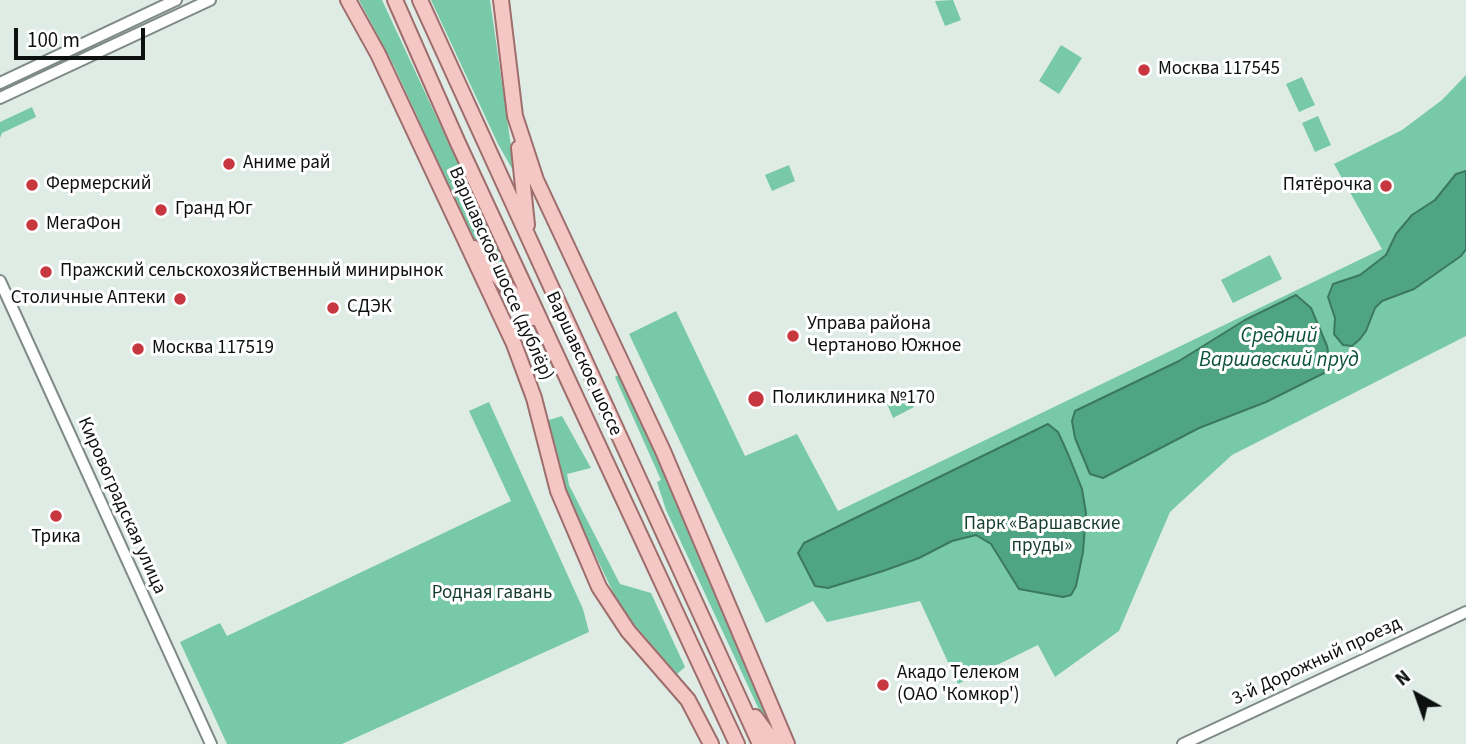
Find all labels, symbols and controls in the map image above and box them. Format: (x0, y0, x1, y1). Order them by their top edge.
scale bar (18, 14, 149, 58)
text: 100 m (27, 25, 80, 55)
place label: Москва 117545 (1158, 59, 1280, 81)
marker: Москва 117545 (1136, 62, 1152, 78)
place label: Аниме рай (243, 153, 331, 175)
marker: Аниме рай (221, 156, 237, 172)
street label: Варшавское шоссе (дублёр) (443, 164, 557, 384)
place label: Фермерский (46, 174, 151, 196)
place label: Пятёрочка (1283, 175, 1372, 197)
marker: Фермерский (24, 177, 40, 193)
marker: Пятёрочка (1378, 178, 1394, 194)
place label: Гранд Юг (175, 199, 253, 221)
marker: Гранд Юг (153, 202, 169, 218)
place label: МегаФон (46, 214, 121, 236)
marker: МегаФон (24, 217, 40, 233)
place label: Пражский сельскохозяйственный минирынок (60, 261, 443, 283)
marker: Пражский сельскохозяйственный минирынок (38, 264, 54, 280)
place label: Столичные Аптеки (11, 288, 166, 310)
street label: Варшавское шоссе (540, 288, 626, 440)
marker: Столичные Аптеки (172, 291, 188, 307)
place label: СДЭК (347, 297, 392, 319)
marker: СДЭК (325, 300, 341, 316)
place label: Управа района Чертаново Южное (807, 314, 961, 358)
water label: Средний Варшавский пруд (1199, 324, 1359, 374)
marker: Управа района Чертаново Южное (785, 328, 801, 344)
place label: Москва 117519 (152, 338, 274, 360)
marker: Москва 117519 (130, 341, 146, 357)
place label: Поликлиника №170 (772, 388, 935, 410)
marker: Поликлиника №170 (746, 389, 766, 409)
street label: Кировоградская улица (72, 414, 170, 598)
marker: Трика (48, 508, 64, 524)
park label: Парк «Варшавские пруды» (964, 514, 1120, 558)
place label: Трика (31, 527, 81, 549)
park label: Родная гавань (432, 583, 552, 605)
street label: 3-й Дорожный проезд (1229, 613, 1405, 711)
north arrow (1382, 660, 1452, 730)
place label: Акадо Телеком (ОАО 'Комкор') (897, 663, 1020, 707)
text: N (1390, 664, 1417, 693)
marker: Акадо Телеком (ОАО 'Комкор') (875, 677, 891, 693)

